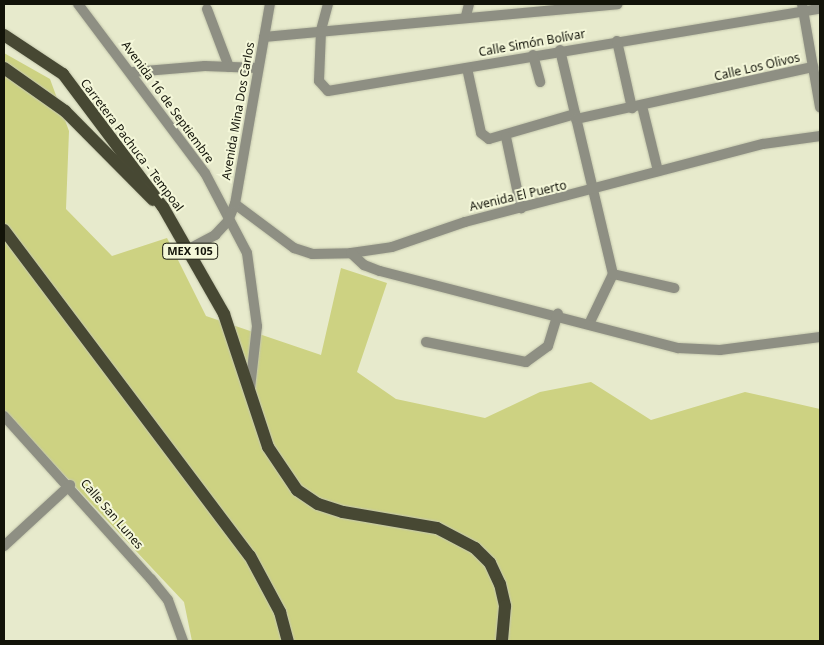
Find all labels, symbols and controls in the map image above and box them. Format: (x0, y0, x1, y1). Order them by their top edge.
street label: Calle Simón Bolívar (478, 27, 586, 59)
street label: Avenida 16 de Septiembre (119, 38, 217, 166)
street label: Avenida Mina Dos Carlos (219, 41, 257, 181)
street label: Calle Los Olivos (713, 50, 801, 84)
street label: Carretera Pachuca - Tempoal (78, 76, 186, 214)
street label: Avenida El Puerto (468, 178, 568, 214)
road number: MEX 105 (161, 242, 219, 260)
street label: Calle San Lunes (78, 476, 146, 552)

